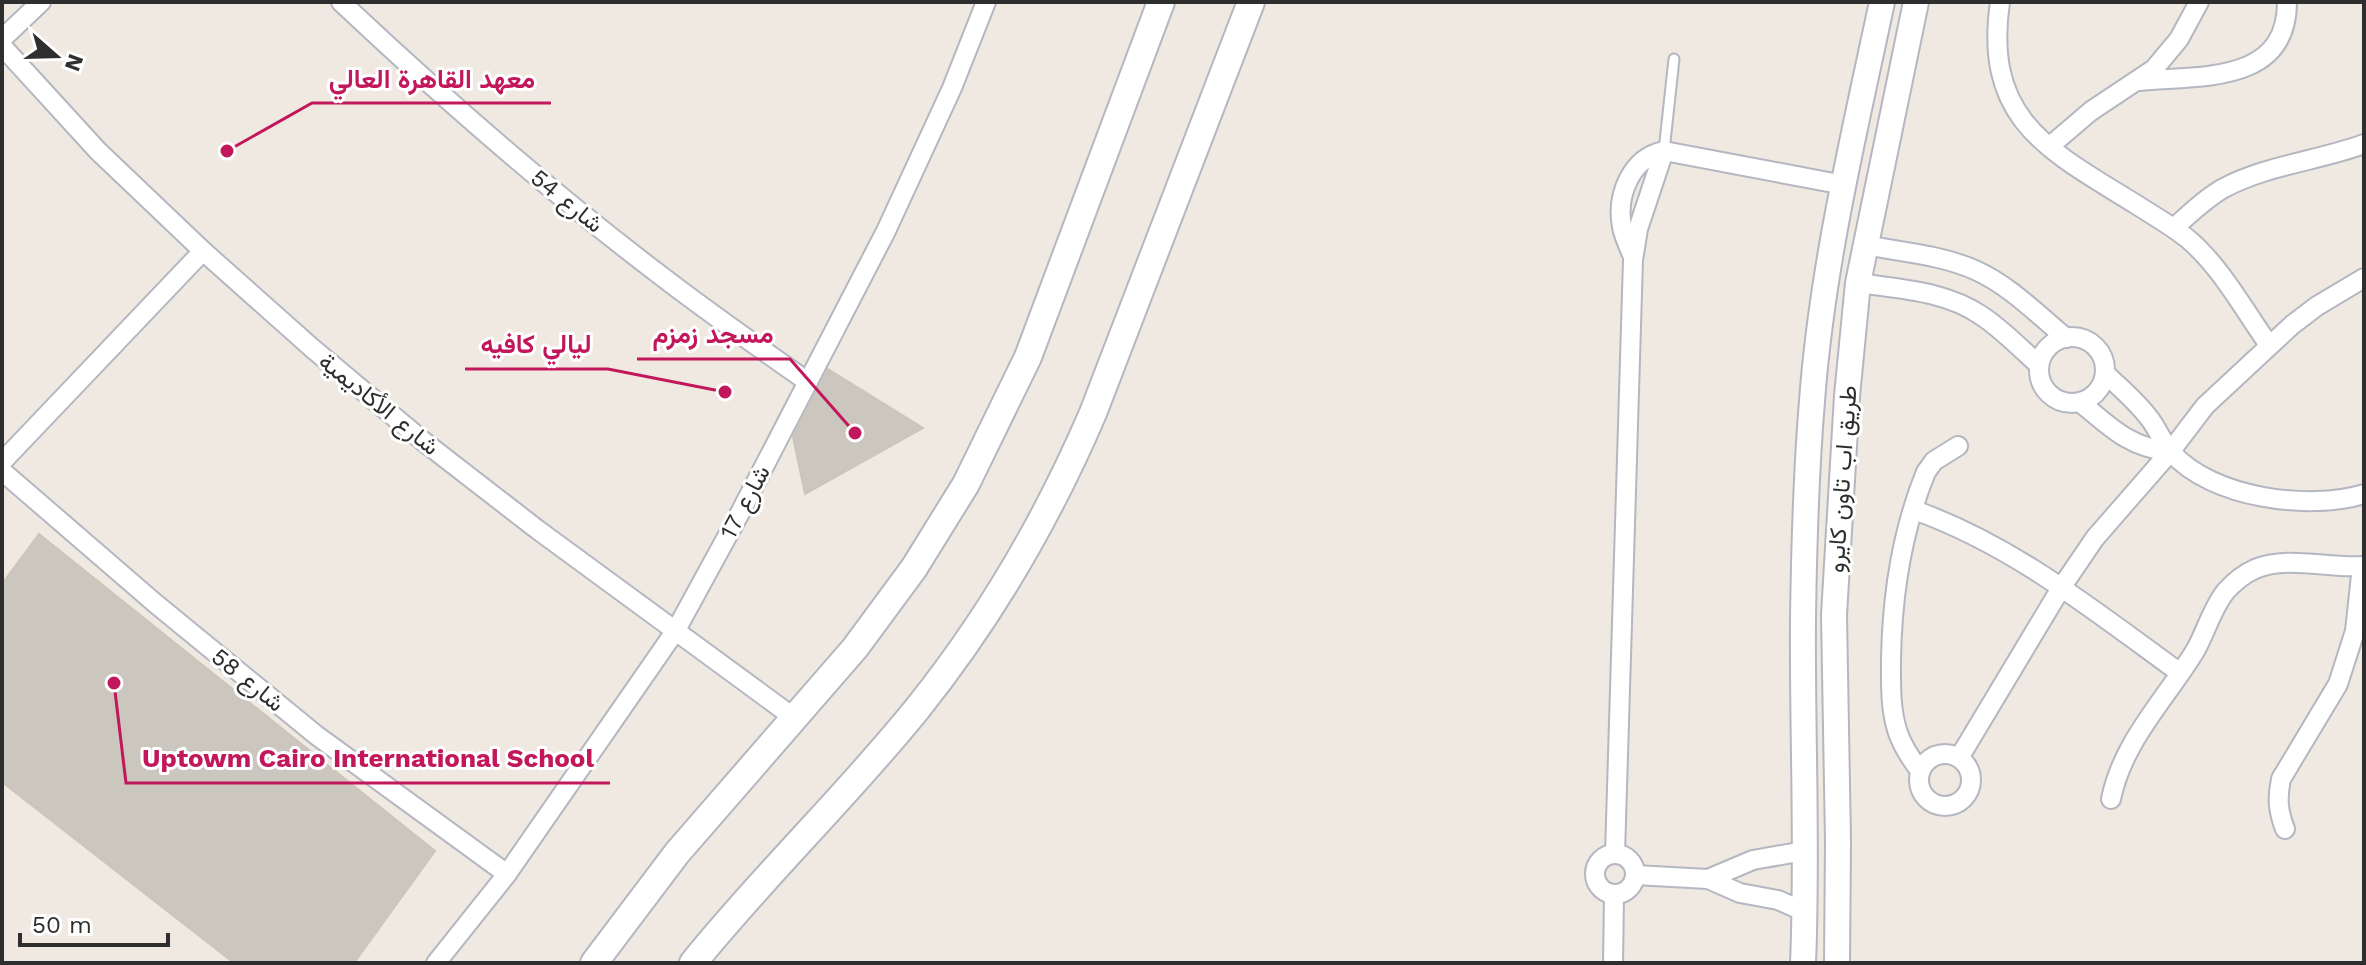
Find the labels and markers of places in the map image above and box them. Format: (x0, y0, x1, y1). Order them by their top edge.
callout: معهد القاهرة العالي (312, 53, 551, 103)
callout: مسجد زمزم (637, 309, 790, 359)
callout: ليالي كافيه (465, 319, 608, 369)
callout: Uptowm Cairo International School (126, 733, 610, 783)

